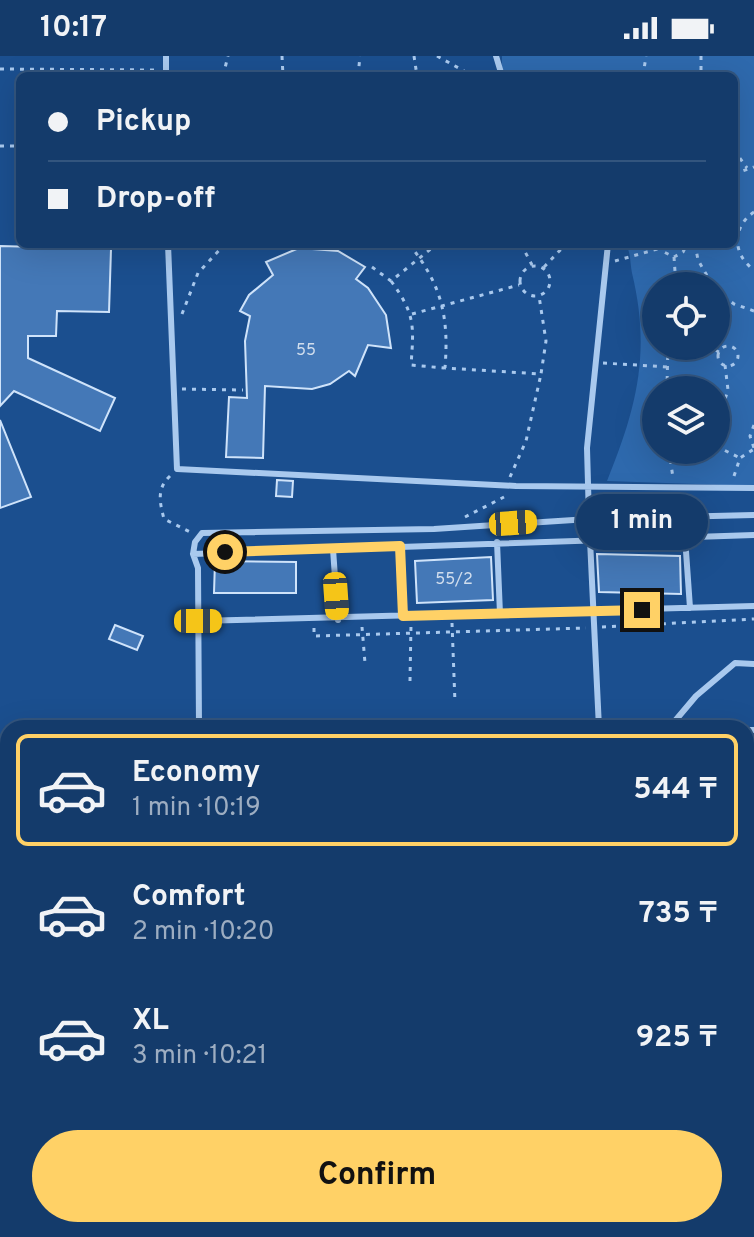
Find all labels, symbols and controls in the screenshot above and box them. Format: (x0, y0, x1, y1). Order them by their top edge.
text: 10:17 (40, 10, 107, 47)
text: Pickup (96, 104, 191, 141)
text: Drop-off (96, 181, 215, 218)
map controls (642, 272, 730, 464)
button: locate (642, 272, 730, 360)
house number: 55 (296, 341, 316, 361)
button: layers (642, 376, 730, 464)
callout: 1 min (576, 494, 708, 550)
text: 1 min (611, 505, 673, 538)
car (488, 509, 538, 537)
route start (207, 534, 243, 570)
house number: 55/2 (435, 570, 473, 590)
car (322, 571, 350, 621)
route end (624, 592, 660, 628)
car (174, 609, 222, 633)
icon: car (36, 754, 108, 826)
text: Economy (132, 755, 260, 792)
text: 544 ₸ (633, 772, 718, 809)
text: 1 min · 10:19 (132, 792, 261, 825)
icon: car (36, 878, 108, 950)
text: Comfort (132, 879, 245, 916)
text: 735 ₸ (639, 896, 718, 933)
text: 2 min · 10:20 (132, 916, 274, 949)
icon: car (36, 1002, 108, 1074)
text: XL (132, 1003, 169, 1040)
text: 925 ₸ (636, 1020, 718, 1057)
text: 3 min · 10:21 (132, 1040, 267, 1073)
button: Confirm (32, 1130, 722, 1222)

